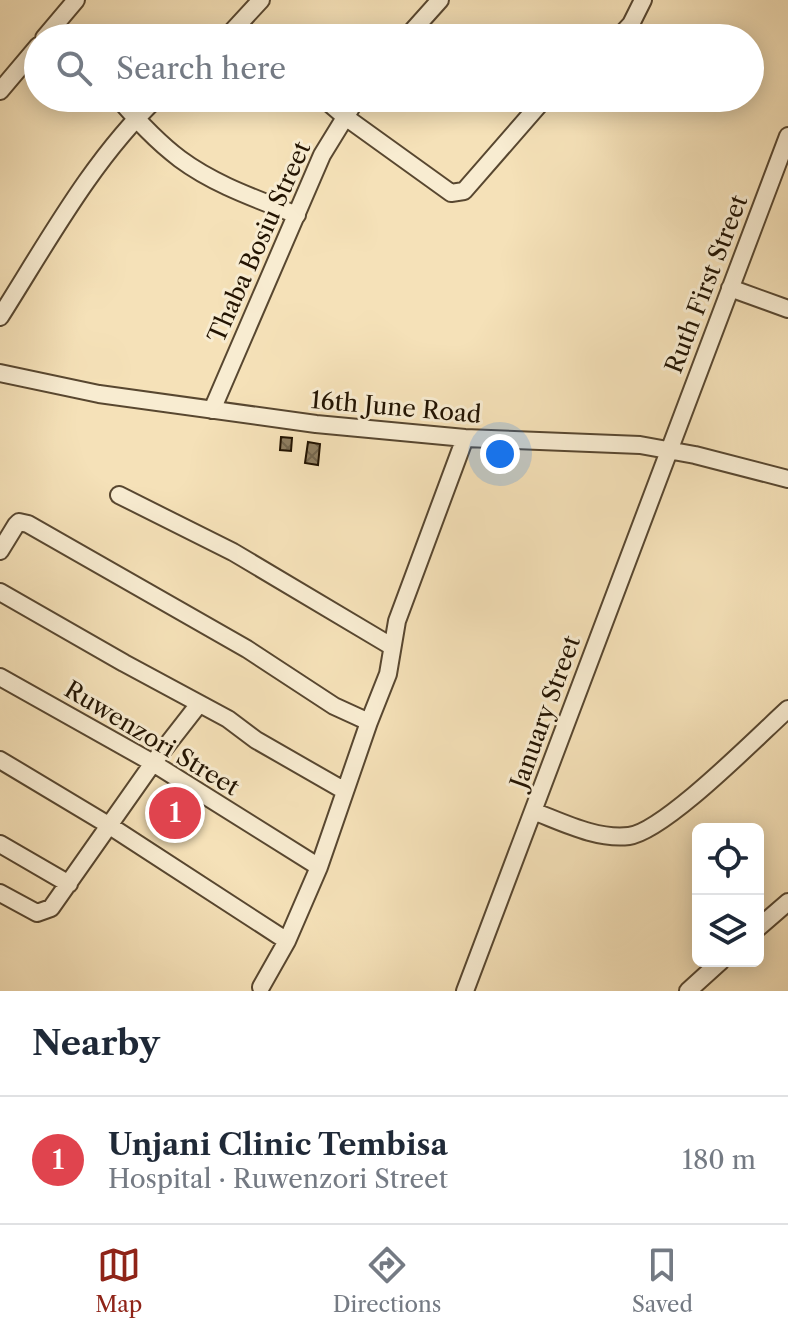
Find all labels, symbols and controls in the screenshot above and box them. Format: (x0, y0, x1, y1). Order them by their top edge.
search box (24, 24, 764, 112)
icon: search (52, 46, 96, 90)
text: Search here (116, 50, 286, 87)
street label: Thaba Bosiu Street (202, 136, 317, 347)
street label: Ruth First Street (659, 190, 753, 377)
street label: 16th June Road (309, 385, 483, 429)
your location (480, 434, 520, 474)
street label: January Street (503, 631, 586, 796)
street label: Ruwenzori Street (59, 674, 245, 802)
pin: 1 (149, 783, 201, 843)
map controls (692, 823, 764, 967)
button: locate (692, 823, 764, 895)
button: layers (692, 895, 764, 967)
text: Nearby (32, 1022, 160, 1064)
text: Unjani Clinic Tembisa (108, 1126, 448, 1163)
text: 1 (52, 1144, 64, 1176)
text: 180 m (682, 1144, 756, 1176)
text: Hospital · Ruwenzori Street (108, 1163, 448, 1195)
tab: Map (95, 1243, 142, 1318)
tab: Directions (333, 1243, 441, 1318)
tab: Saved (632, 1243, 693, 1318)

